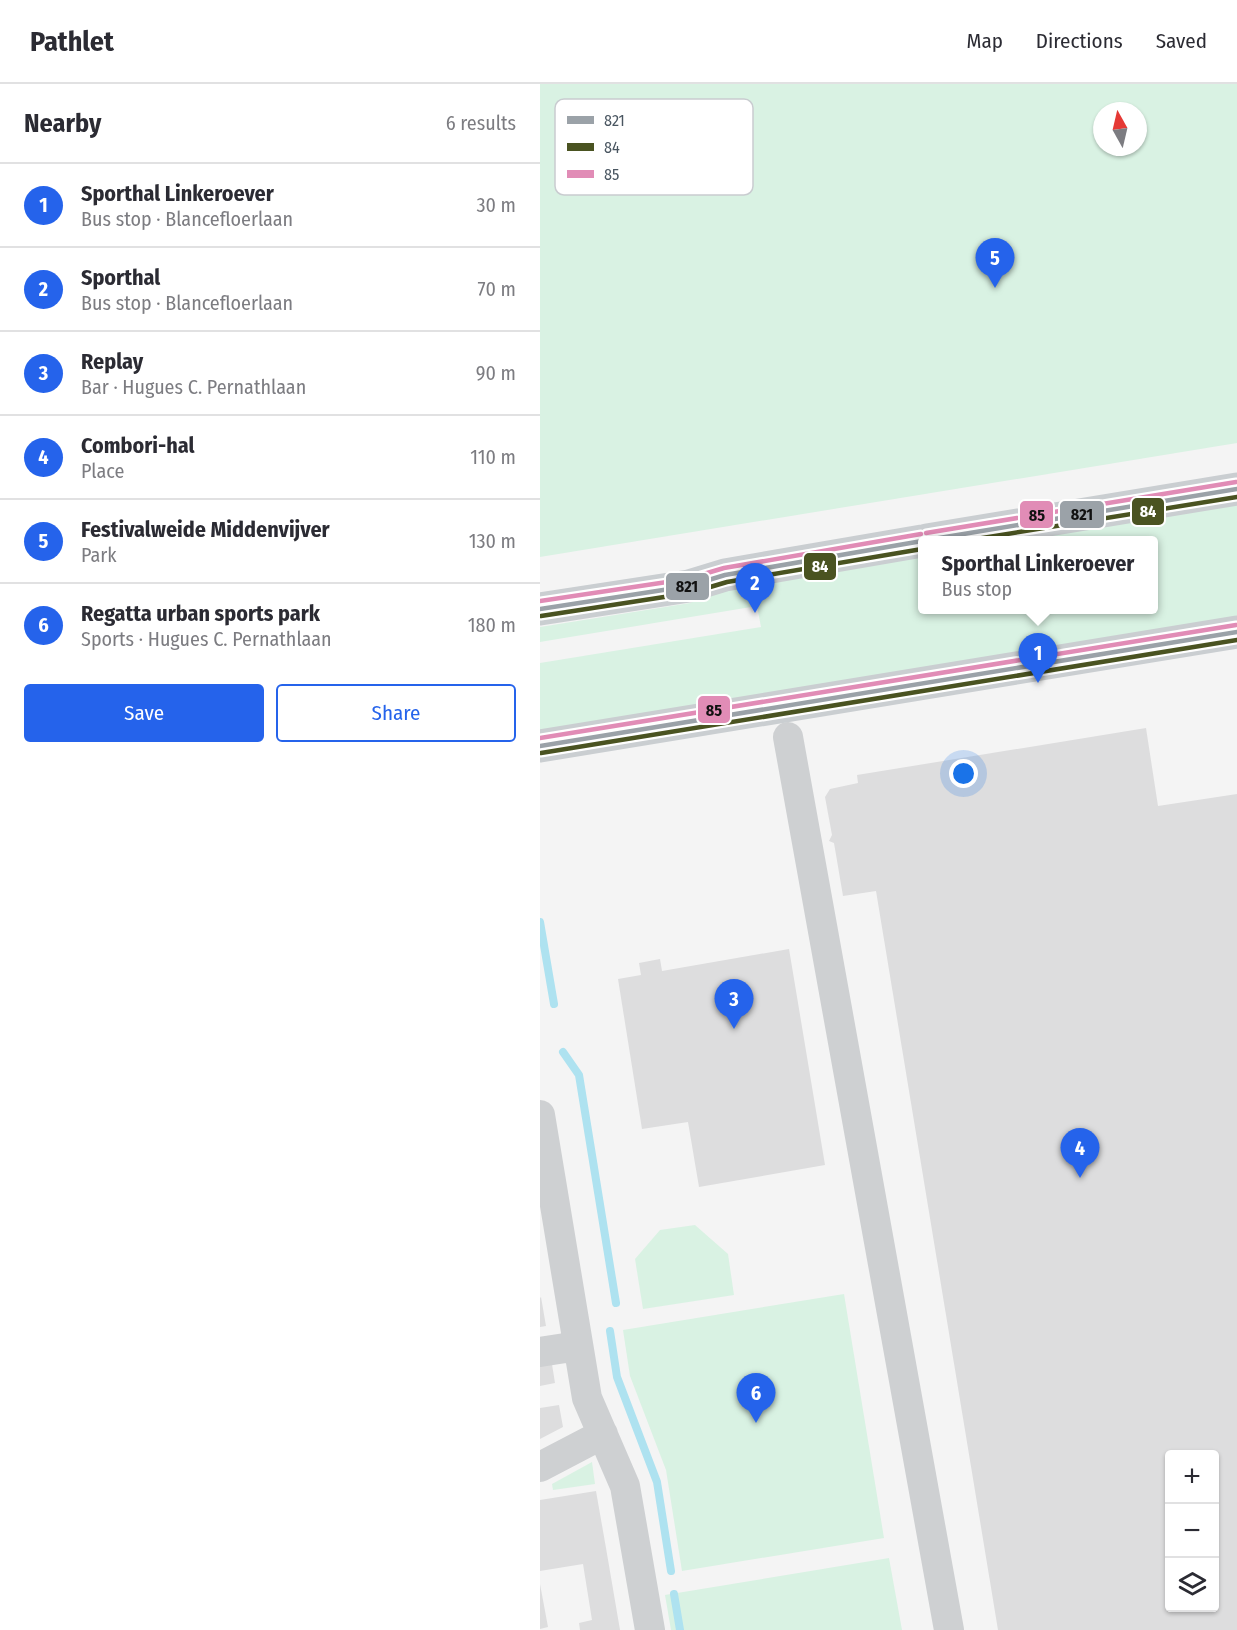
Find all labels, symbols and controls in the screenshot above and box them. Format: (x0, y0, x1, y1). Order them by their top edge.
text: Pathlet (30, 25, 114, 58)
text: Map (966, 28, 1003, 54)
text: Directions (1036, 28, 1123, 54)
text: Saved (1156, 28, 1207, 54)
legend (555, 99, 753, 195)
north arrow (1093, 102, 1147, 156)
text: Nearby (24, 108, 101, 139)
text: 6 results (446, 111, 516, 135)
text: 821 (604, 111, 625, 130)
text: 84 (604, 138, 620, 157)
text: 85 (604, 165, 619, 184)
text: Sporthal Linkeroever (81, 180, 274, 207)
text: 1 (39, 193, 48, 217)
text: 30 m (476, 193, 516, 217)
text: Bus stop · Blancefloerlaan (81, 207, 293, 231)
pin: 5 (976, 238, 1014, 288)
text: Sporthal (81, 264, 160, 291)
text: 2 (39, 277, 48, 301)
text: 70 m (478, 277, 516, 301)
text: Bus stop · Blancefloerlaan (81, 291, 293, 315)
text: Replay (81, 348, 143, 375)
text: 3 (39, 361, 48, 385)
text: 90 m (476, 361, 516, 385)
text: Bar · Hugues C. Pernathlaan (81, 375, 306, 399)
text: Combori-hal (81, 432, 195, 459)
text: 4 (38, 445, 49, 469)
text: 110 m (470, 445, 516, 469)
text: Place (81, 459, 124, 483)
line badge: 84 (1131, 497, 1165, 526)
line badge: 85 (1019, 500, 1054, 529)
line badge: 821 (1059, 500, 1105, 529)
text: 84 (1140, 502, 1156, 521)
text: 821 (1071, 505, 1093, 524)
text: 85 (1029, 506, 1045, 525)
text: Festivalweide Middenvijver (81, 516, 330, 543)
text: 5 (39, 529, 48, 553)
text: 130 m (469, 529, 516, 553)
popup (918, 536, 1158, 614)
text: Park (81, 543, 117, 567)
text: Sporthal Linkeroever (942, 550, 1134, 577)
line badge: 84 (803, 552, 837, 581)
text: 84 (812, 557, 828, 576)
pin: 2 (736, 564, 774, 613)
line badge: 821 (665, 572, 710, 601)
text: 821 (676, 577, 698, 596)
text: Bus stop (942, 577, 1012, 601)
text: Regatta urban sports park (81, 600, 320, 627)
text: 6 (38, 613, 49, 637)
text: 180 m (468, 613, 516, 637)
text: Sports · Hugues C. Pernathlaan (81, 627, 332, 651)
pin: 1 (1018, 634, 1058, 683)
button: Save (24, 684, 264, 742)
button: Share (276, 684, 516, 742)
line badge: 85 (697, 695, 731, 724)
text: 85 (706, 701, 722, 720)
your location (949, 759, 978, 788)
pin: 3 (714, 980, 754, 1029)
pin: 4 (1060, 1128, 1100, 1178)
pin: 6 (736, 1374, 776, 1423)
map controls (1165, 1450, 1219, 1612)
button: + (1165, 1450, 1219, 1504)
button: − (1165, 1504, 1219, 1558)
button: layers (1165, 1558, 1219, 1612)

